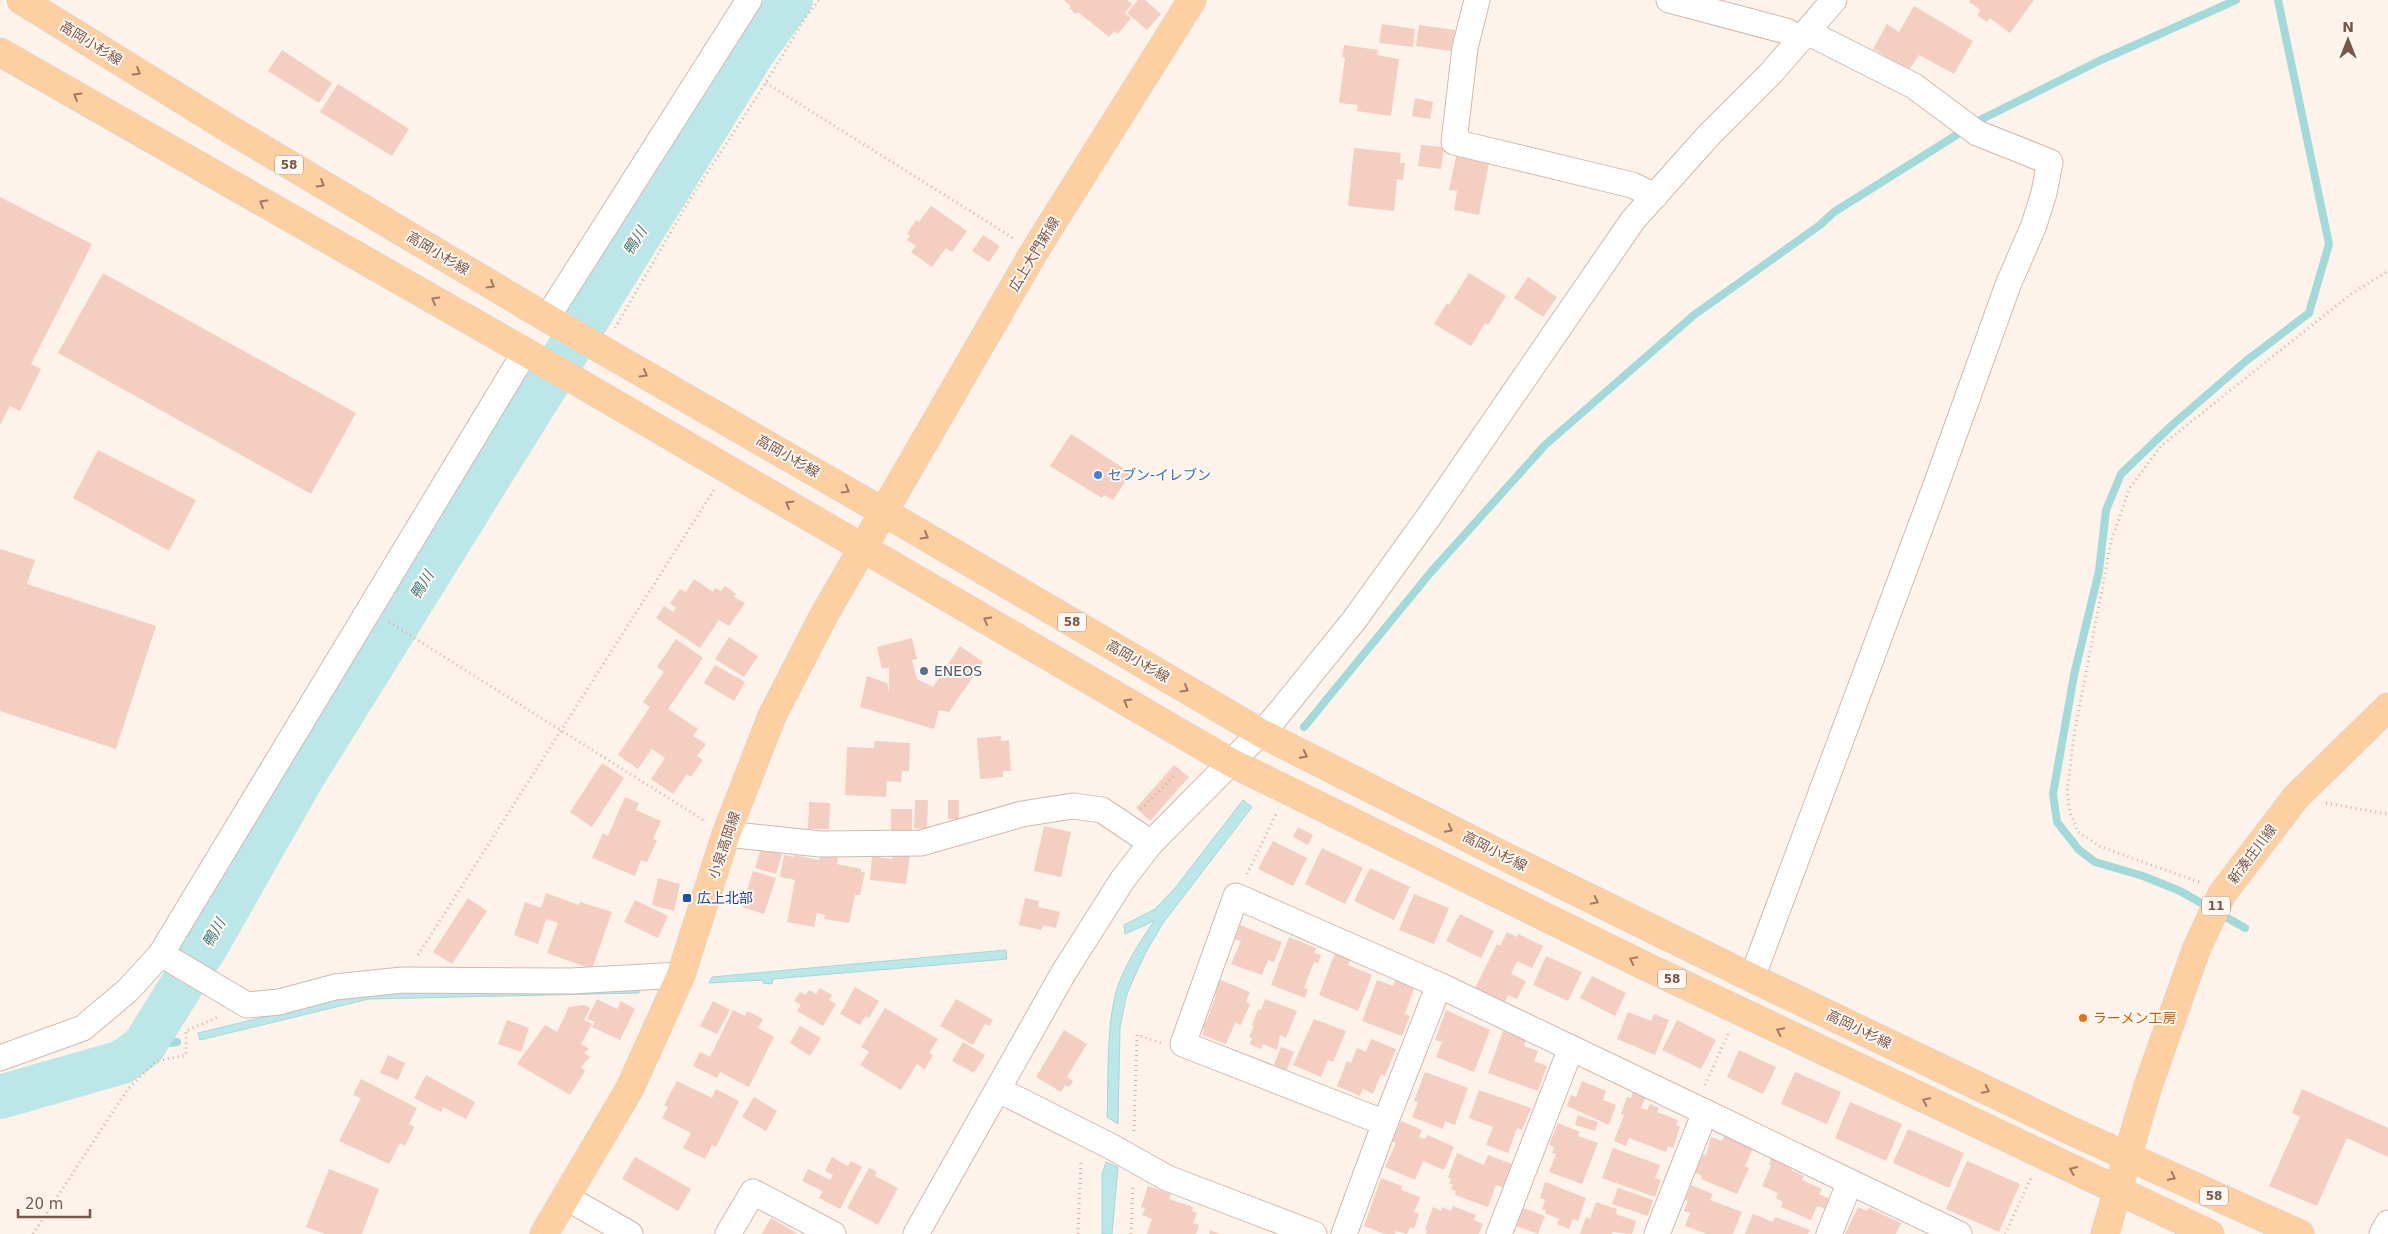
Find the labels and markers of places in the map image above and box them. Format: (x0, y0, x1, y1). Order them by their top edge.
place label: セブン-イレブン (1108, 467, 1211, 483)
marker: セブン-イレブン (1092, 469, 1104, 481)
place label: ENEOS (934, 663, 982, 679)
marker: ENEOS (918, 665, 930, 677)
place label: 広上北部 (697, 890, 753, 906)
marker: 広上北部 (681, 892, 693, 904)
place label: ラーメン工房 (2093, 1010, 2176, 1026)
marker: ラーメン工房 (2077, 1012, 2089, 1024)

